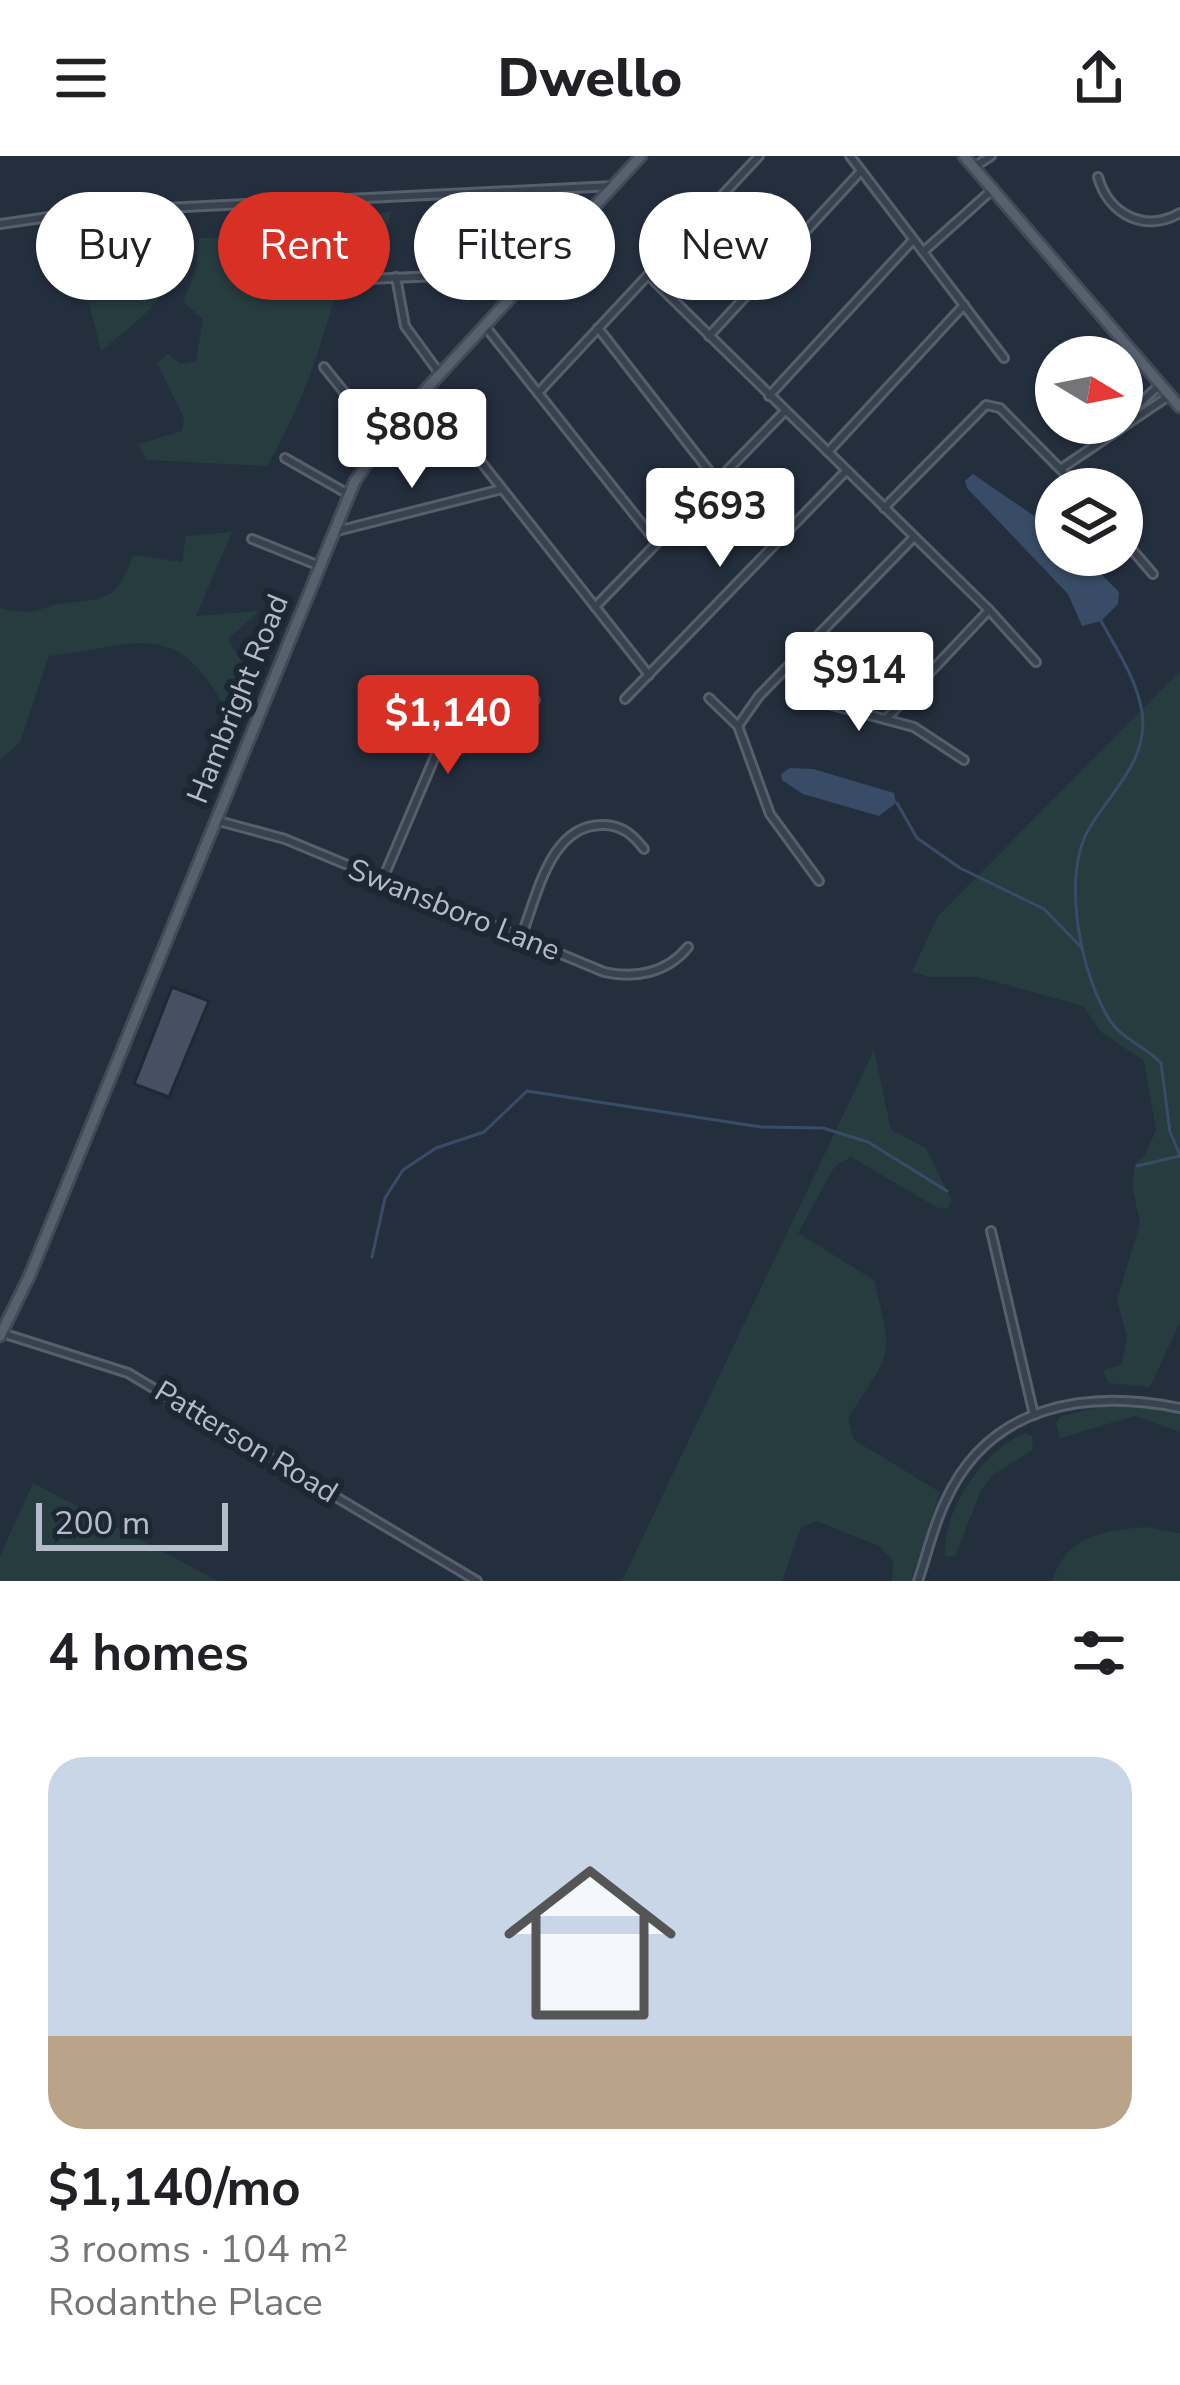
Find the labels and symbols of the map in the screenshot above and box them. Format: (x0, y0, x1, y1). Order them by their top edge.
north arrow (1035, 336, 1143, 444)
pin: $808 (341, 389, 483, 491)
pin: $693 (649, 468, 791, 570)
street label: Hambright Road (177, 588, 299, 810)
pin: $914 (788, 632, 930, 734)
pin: $1,140 (350, 675, 546, 777)
street label: Swansboro Lane (342, 849, 566, 971)
street label: Patterson Road (147, 1371, 345, 1513)
scale bar (36, 1497, 228, 1550)

